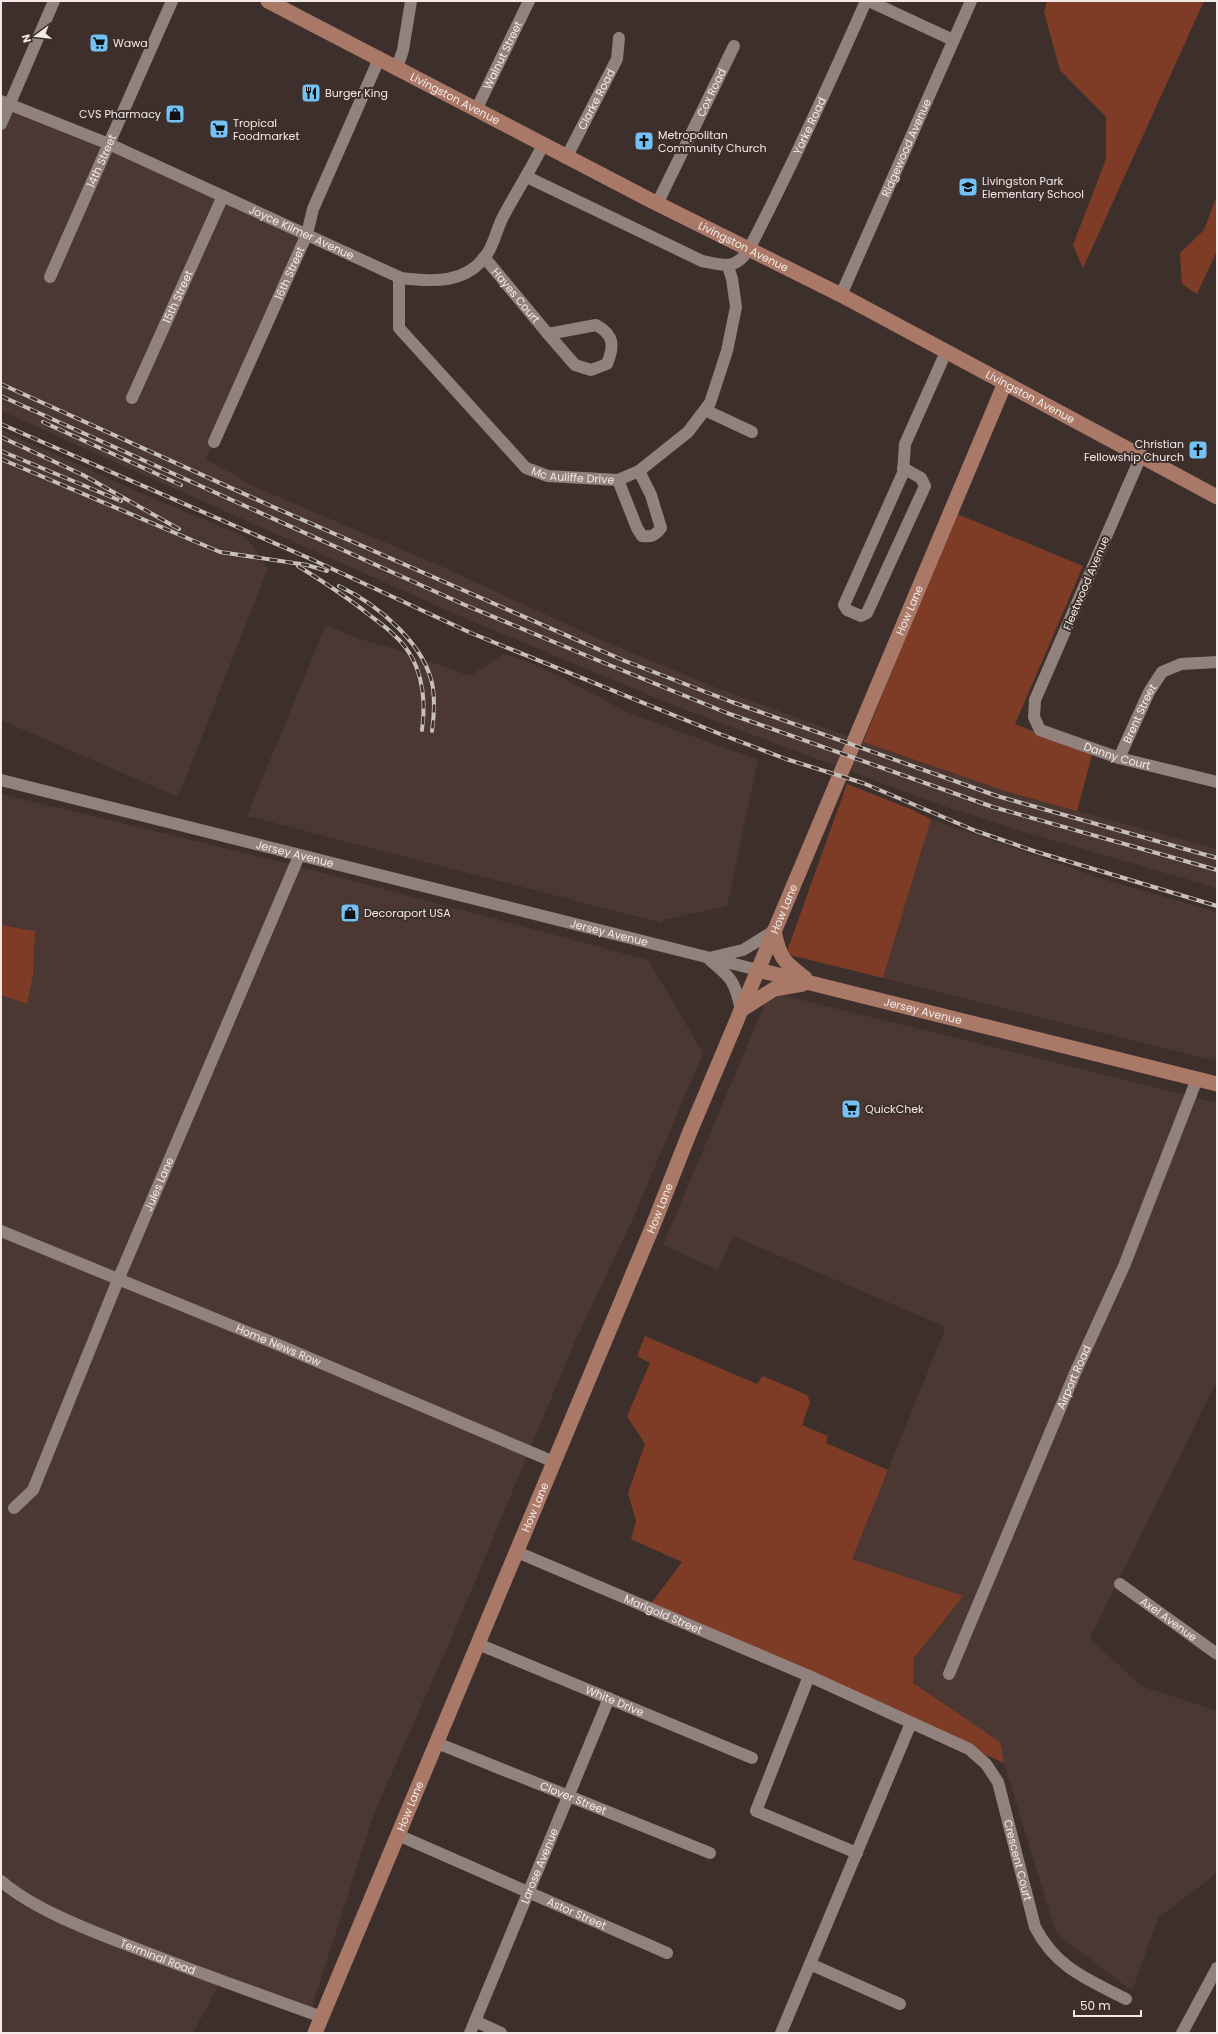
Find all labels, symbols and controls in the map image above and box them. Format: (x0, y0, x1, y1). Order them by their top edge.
north arrow (16, 16, 56, 56)
street label: Walnut Street (479, 18, 526, 92)
supermarket icon: Wawa (88, 32, 110, 54)
text: N (18, 33, 35, 45)
place label: Wawa (113, 35, 148, 51)
street label: Cox Road (693, 65, 730, 120)
street label: Clarke Road (574, 66, 619, 133)
street label: Livingston Avenue (408, 69, 503, 129)
restaurant icon: Burger King (300, 82, 322, 104)
place label: Burger King (325, 85, 388, 101)
street label: Yorke Road (789, 95, 830, 157)
street label: Ridgewood Avenue (877, 96, 935, 199)
shop icon: CVS Pharmacy (164, 103, 186, 125)
place label: CVS Pharmacy (79, 106, 162, 122)
place label: Tropical Foodmarket (233, 115, 299, 144)
supermarket icon: Tropical Foodmarket (208, 118, 230, 140)
place label: Metropolitan Community Church (658, 127, 767, 156)
church icon: Metropolitan Community Church (633, 130, 655, 152)
street label: 14th Street (83, 132, 120, 190)
place label: Livingston Park Elementary School (982, 173, 1084, 202)
school or university icon: Livingston Park Elementary School (957, 176, 979, 198)
street label: Joyce Kilmer Avenue (246, 201, 357, 263)
street label: Livingston Avenue (695, 217, 791, 276)
street label: 16th Street (271, 244, 308, 302)
street label: Hayes Court (488, 264, 544, 327)
street label: 15th Street (159, 268, 197, 326)
street label: Livingston Avenue (983, 366, 1078, 427)
place label: Christian Fellowship Church (1084, 436, 1184, 465)
church icon: Christian Fellowship Church (1187, 439, 1209, 461)
street label: Mc Auliffe Drive (529, 463, 615, 488)
street label: Fleetwood Avenue (1059, 533, 1113, 632)
street label: How Lane (892, 583, 927, 638)
street label: Brent Street (1119, 681, 1160, 746)
street label: Danny Court (1082, 738, 1152, 773)
street label: Jersey Avenue (254, 836, 336, 871)
street label: How Lane (766, 881, 801, 936)
shop icon: Decoraport USA (339, 902, 361, 924)
place label: Decoraport USA (364, 905, 451, 921)
street label: Jersey Avenue (568, 915, 650, 950)
street label: Jersey Avenue (882, 994, 964, 1028)
supermarket icon: QuickChek (840, 1098, 862, 1120)
place label: QuickChek (865, 1101, 924, 1117)
street label: Jules Lane (140, 1154, 178, 1214)
street label: How Lane (643, 1181, 677, 1236)
street label: Home News Row (233, 1320, 323, 1370)
street label: Airport Road (1053, 1342, 1095, 1412)
street label: How Lane (518, 1480, 553, 1535)
street label: Marigold Street (622, 1590, 705, 1638)
street label: Axel Avenue (1137, 1593, 1200, 1645)
street label: White Drive (583, 1682, 646, 1720)
street label: Clover Street (538, 1777, 609, 1819)
street label: How Lane (392, 1779, 428, 1833)
street label: Crescent Court (1000, 1818, 1036, 1902)
street label: Larose Avenue (517, 1826, 562, 1906)
street label: Astor Street (544, 1893, 609, 1933)
street label: Terminal Road (118, 1935, 198, 1978)
scale bar (1074, 1992, 1141, 2018)
text: 50 m (1080, 1997, 1111, 2014)

